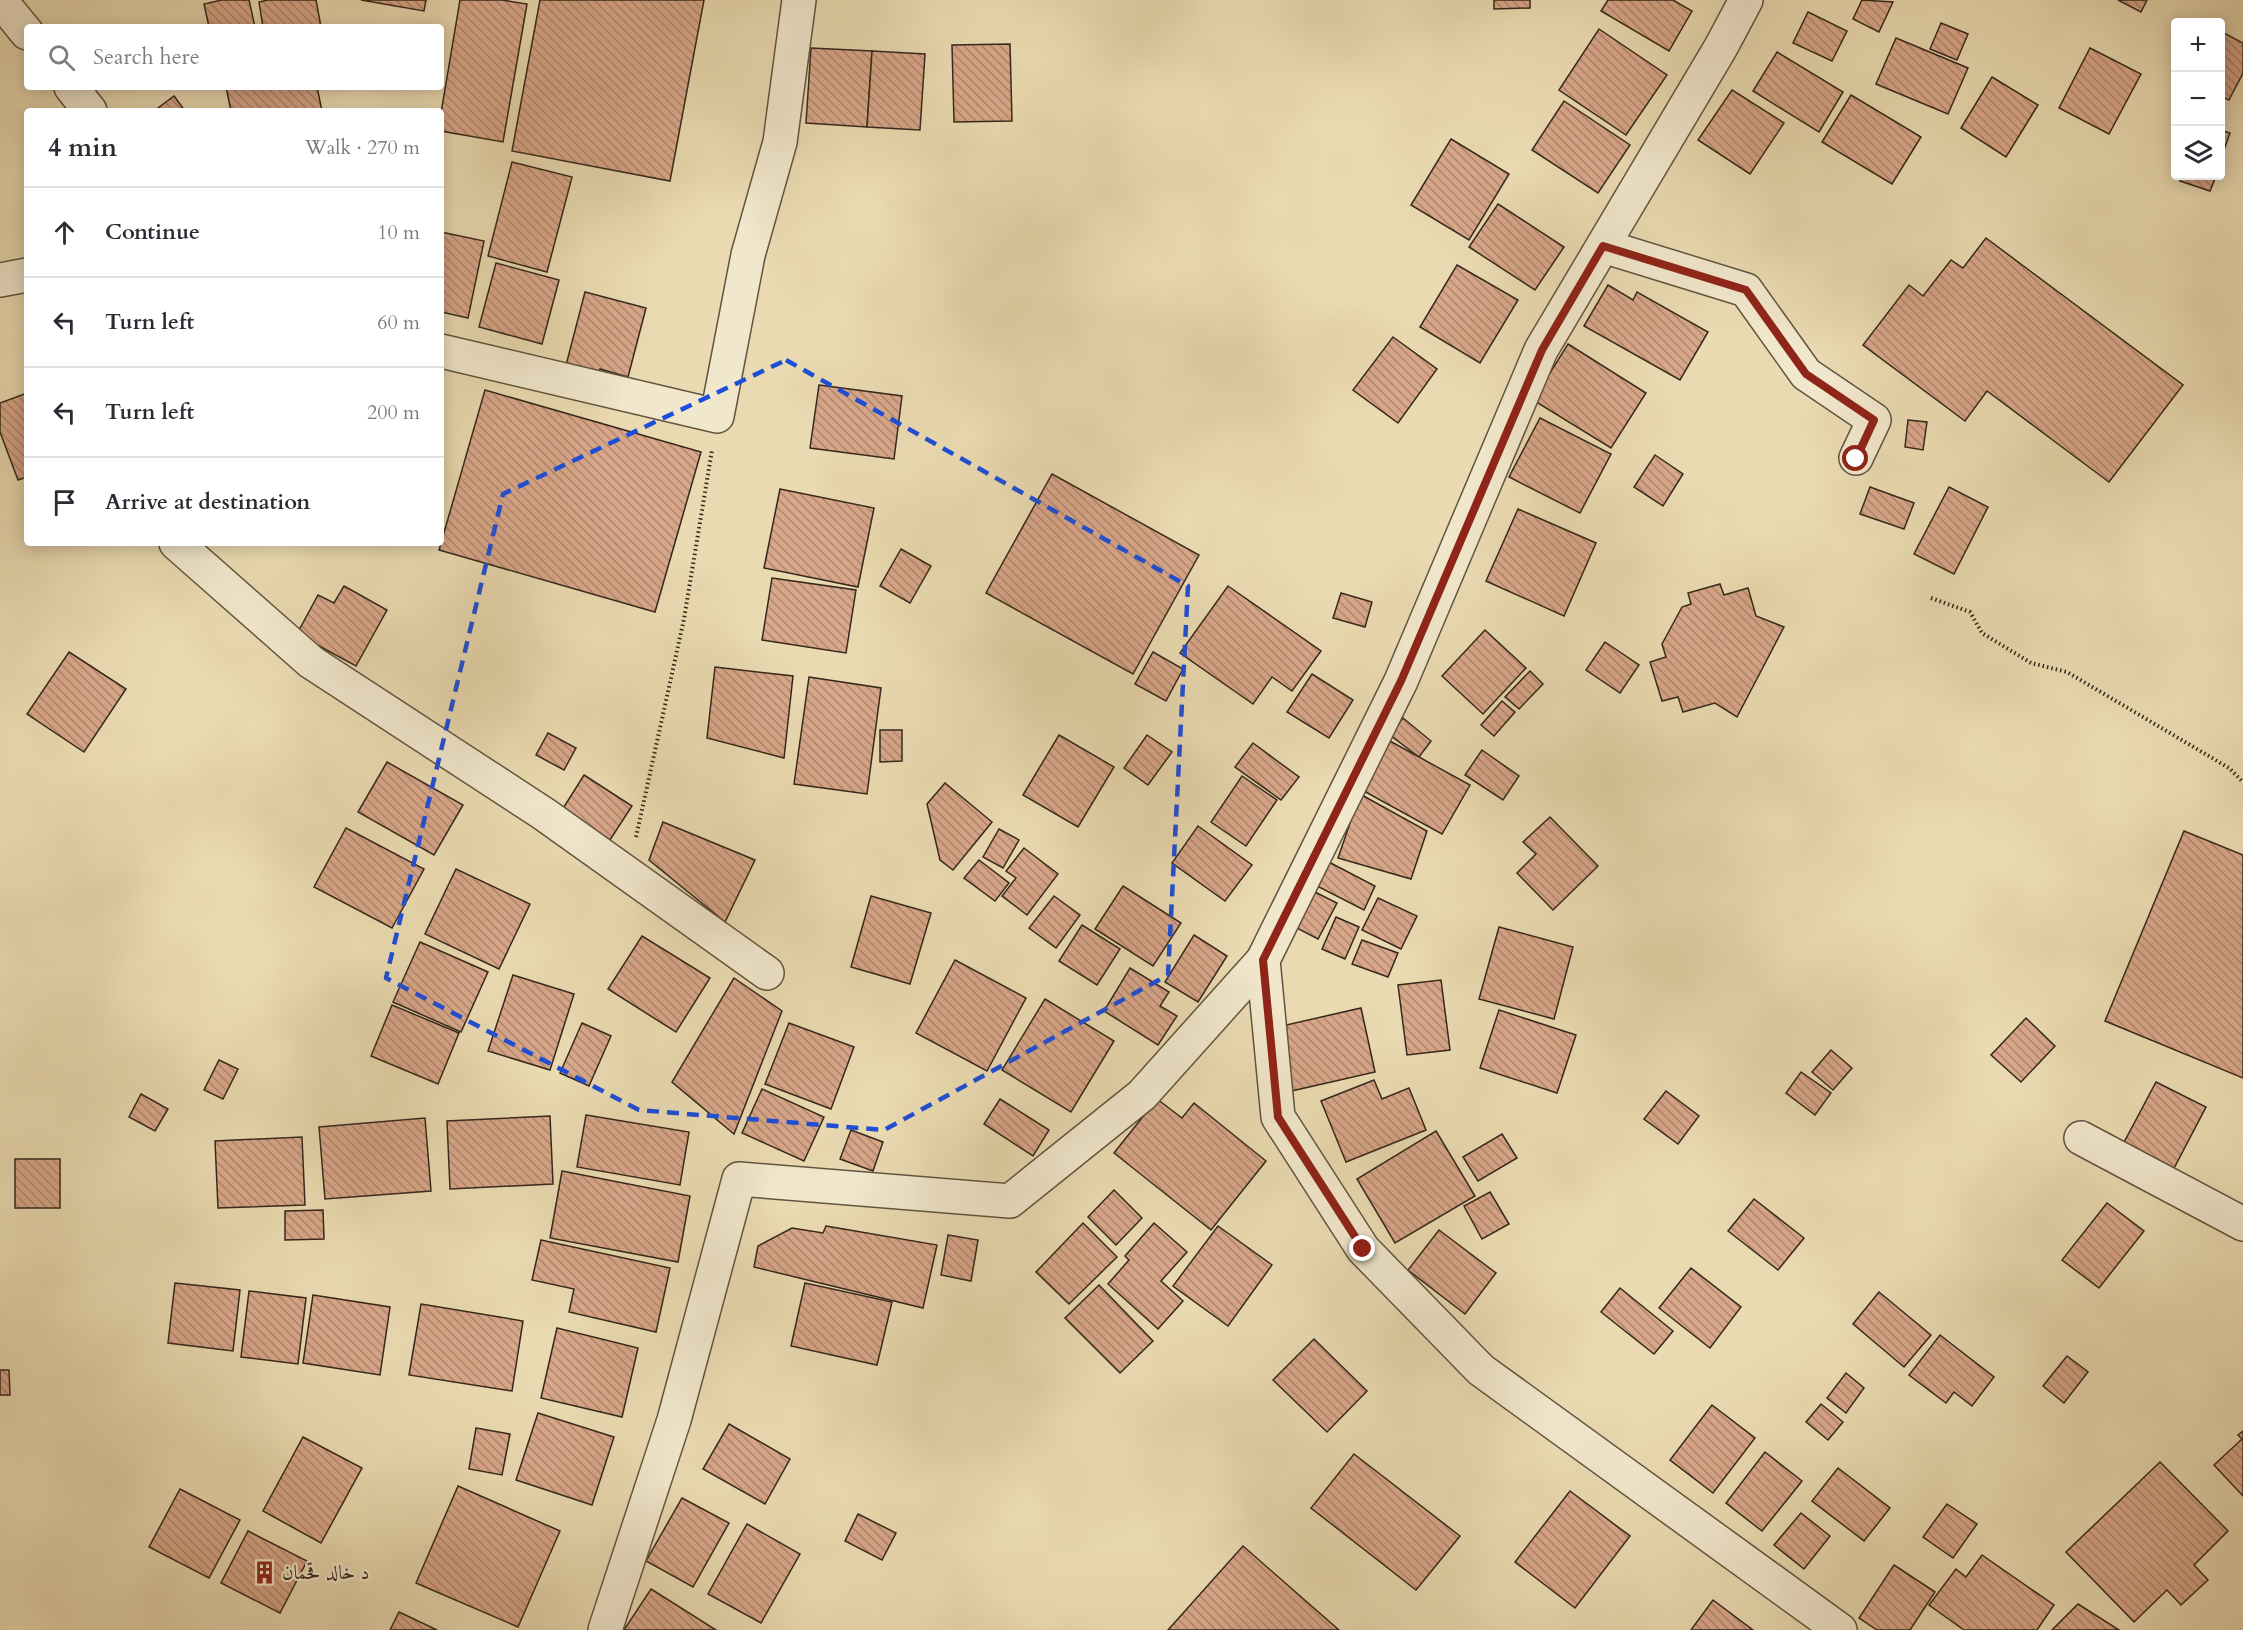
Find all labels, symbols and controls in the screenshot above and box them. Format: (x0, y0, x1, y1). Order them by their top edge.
map controls (2171, 18, 2225, 180)
button: + (2171, 18, 2225, 72)
search box (24, 24, 444, 90)
icon: search (45, 41, 78, 74)
text: Search here (93, 42, 200, 72)
button: − (2171, 72, 2225, 126)
button: layers (2171, 126, 2225, 180)
text: 4 min (48, 130, 117, 165)
text: Walk · 270 m (305, 134, 420, 161)
icon: ahead (48, 216, 81, 249)
text: Continue (105, 217, 200, 247)
text: 10 m (377, 219, 420, 246)
icon: left (48, 306, 81, 339)
text: Turn left (105, 307, 194, 337)
text: 60 m (377, 309, 420, 336)
icon: left (48, 396, 81, 429)
text: Turn left (105, 397, 194, 427)
text: 200 m (367, 399, 420, 426)
route start (1842, 445, 1868, 471)
icon: arrive (48, 486, 81, 519)
text: Arrive at destination (105, 487, 310, 517)
route end (1349, 1235, 1375, 1261)
building icon: د خالد قحمان (251, 1559, 277, 1585)
place label: د خالد قحمان (282, 1559, 369, 1586)

